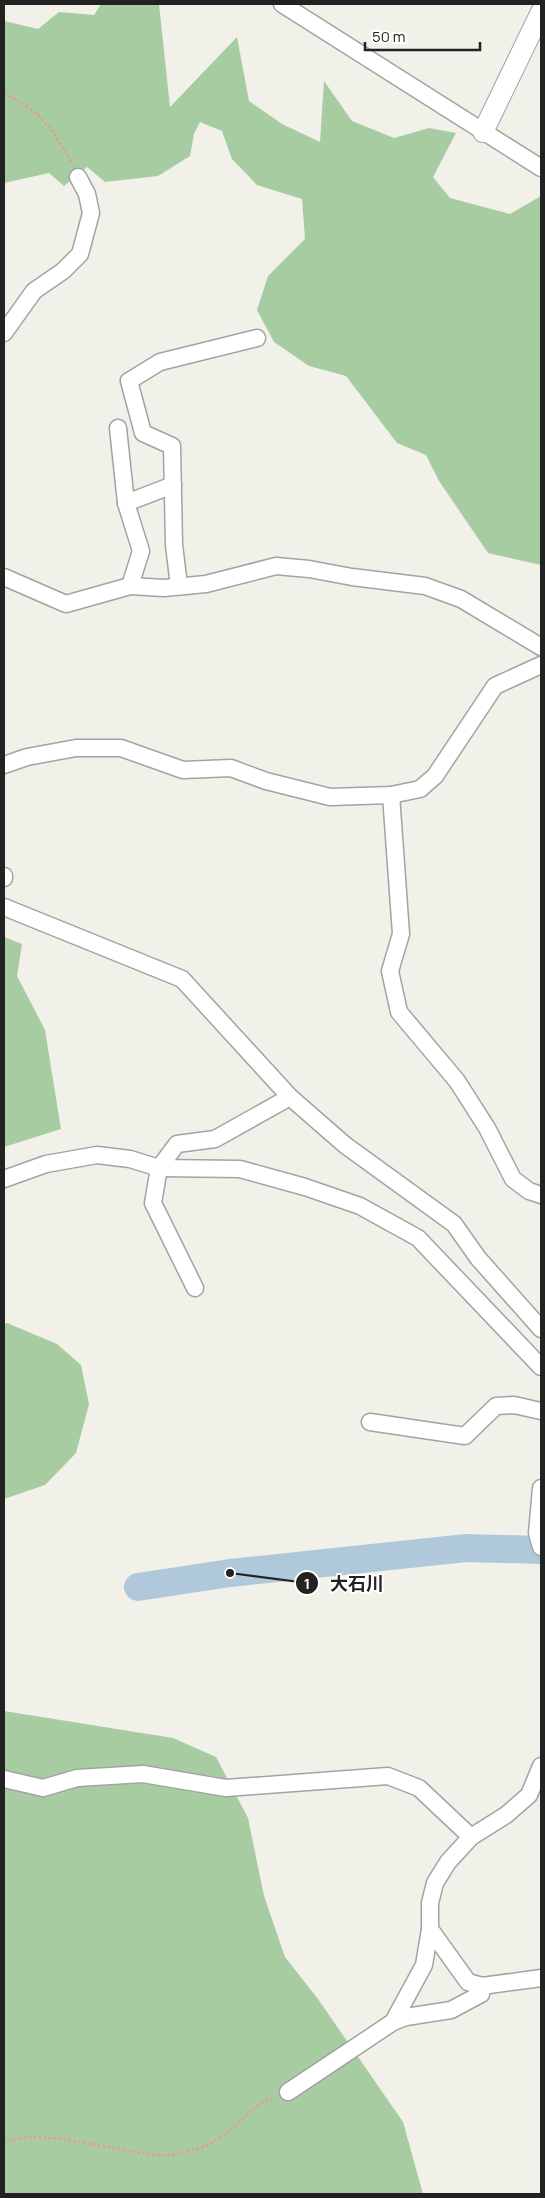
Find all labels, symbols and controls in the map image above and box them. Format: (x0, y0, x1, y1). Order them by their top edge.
scale bar (365, 20, 480, 52)
text: 50 m (372, 26, 406, 47)
callout: 大石川 (295, 1567, 394, 1600)
text: 大石川 (330, 1571, 384, 1595)
text: 1 (304, 1573, 310, 1594)

